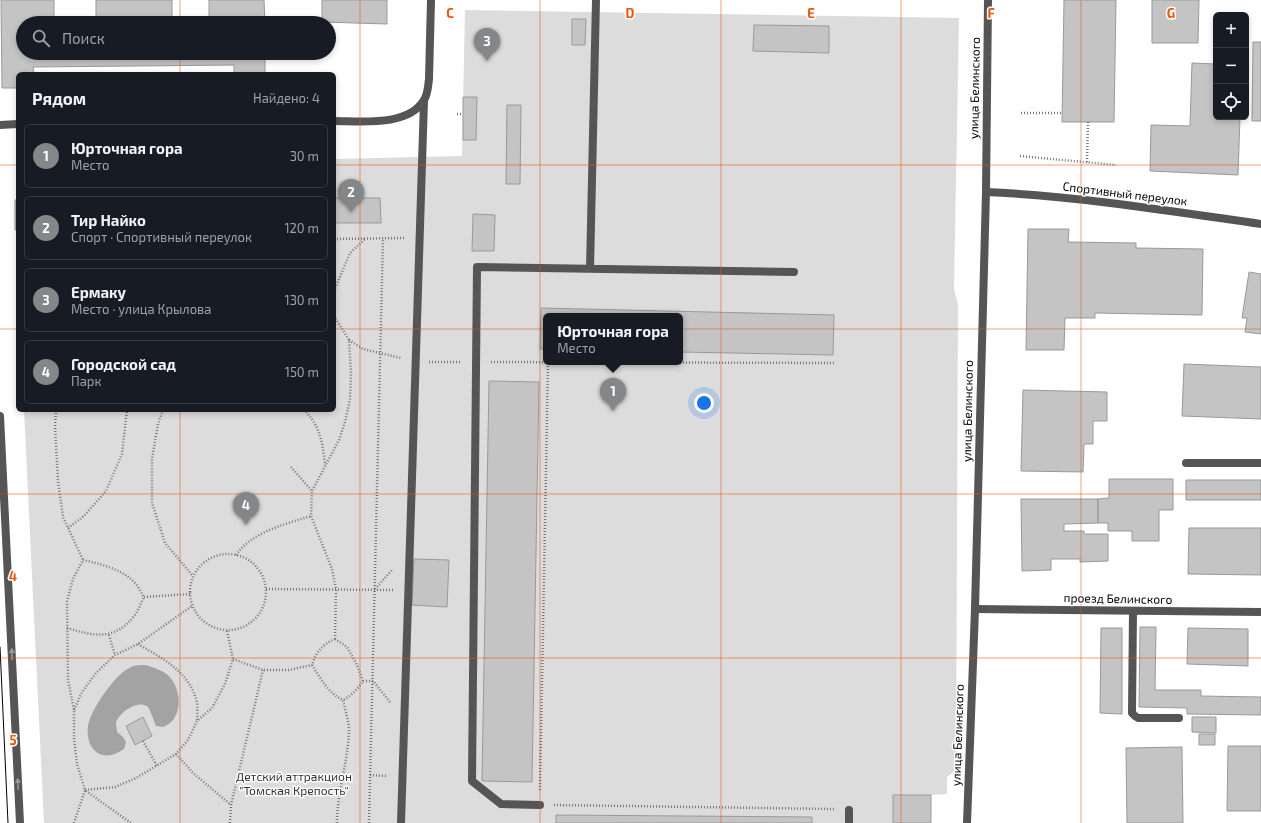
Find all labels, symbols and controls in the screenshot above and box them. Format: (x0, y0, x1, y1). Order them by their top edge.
text: C (446, 5, 454, 21)
text: D (626, 5, 635, 21)
text: E (807, 5, 815, 21)
text: F (987, 5, 995, 21)
text: G (1167, 5, 1175, 21)
map controls (1213, 12, 1249, 120)
button: + (1213, 12, 1249, 48)
search box (16, 16, 336, 60)
icon: search (30, 27, 52, 49)
pin: 3 (474, 28, 500, 61)
text: Поиск (62, 29, 105, 47)
street label: улица Белинского (966, 37, 983, 139)
button: − (1213, 48, 1249, 84)
button: locate (1213, 84, 1249, 120)
text: Рядом (32, 88, 86, 108)
text: Найдено: 4 (253, 90, 320, 106)
text: Юрточная гора (71, 139, 183, 157)
text: 1 (43, 148, 49, 164)
text: 30 m (290, 148, 319, 164)
text: Место (71, 157, 110, 173)
street label: Спортивный переулок (1062, 178, 1189, 209)
pin: 2 (338, 179, 364, 212)
text: Тир Найко (71, 211, 146, 229)
text: 2 (42, 220, 50, 236)
text: 120 m (284, 220, 319, 236)
text: Спорт · Спортивный переулок (71, 229, 252, 245)
text: Ермаку (71, 283, 126, 301)
text: 3 (42, 292, 50, 308)
text: 130 m (284, 292, 319, 308)
text: Место · улица Крылова (71, 301, 211, 317)
popup (543, 313, 683, 365)
text: Юрточная гора (557, 322, 669, 340)
text: Место (557, 340, 596, 356)
text: Городской сад (71, 355, 176, 373)
street label: улица Белинского (959, 360, 976, 462)
text: 4 (42, 364, 50, 380)
text: 150 m (285, 364, 319, 380)
text: Парк (71, 373, 101, 389)
pin: 1 (600, 378, 626, 411)
your location (694, 393, 714, 413)
pin: 4 (233, 492, 259, 525)
text: 4 (9, 568, 17, 584)
street label: проезд Белинского (1064, 590, 1173, 606)
one-way arrow (8, 648, 15, 660)
street label: улица Белинского (948, 684, 967, 786)
text: 5 (9, 732, 17, 748)
park label: Детский аттракцион "Томская Крепость" (236, 769, 352, 797)
one-way arrow (15, 777, 21, 790)

